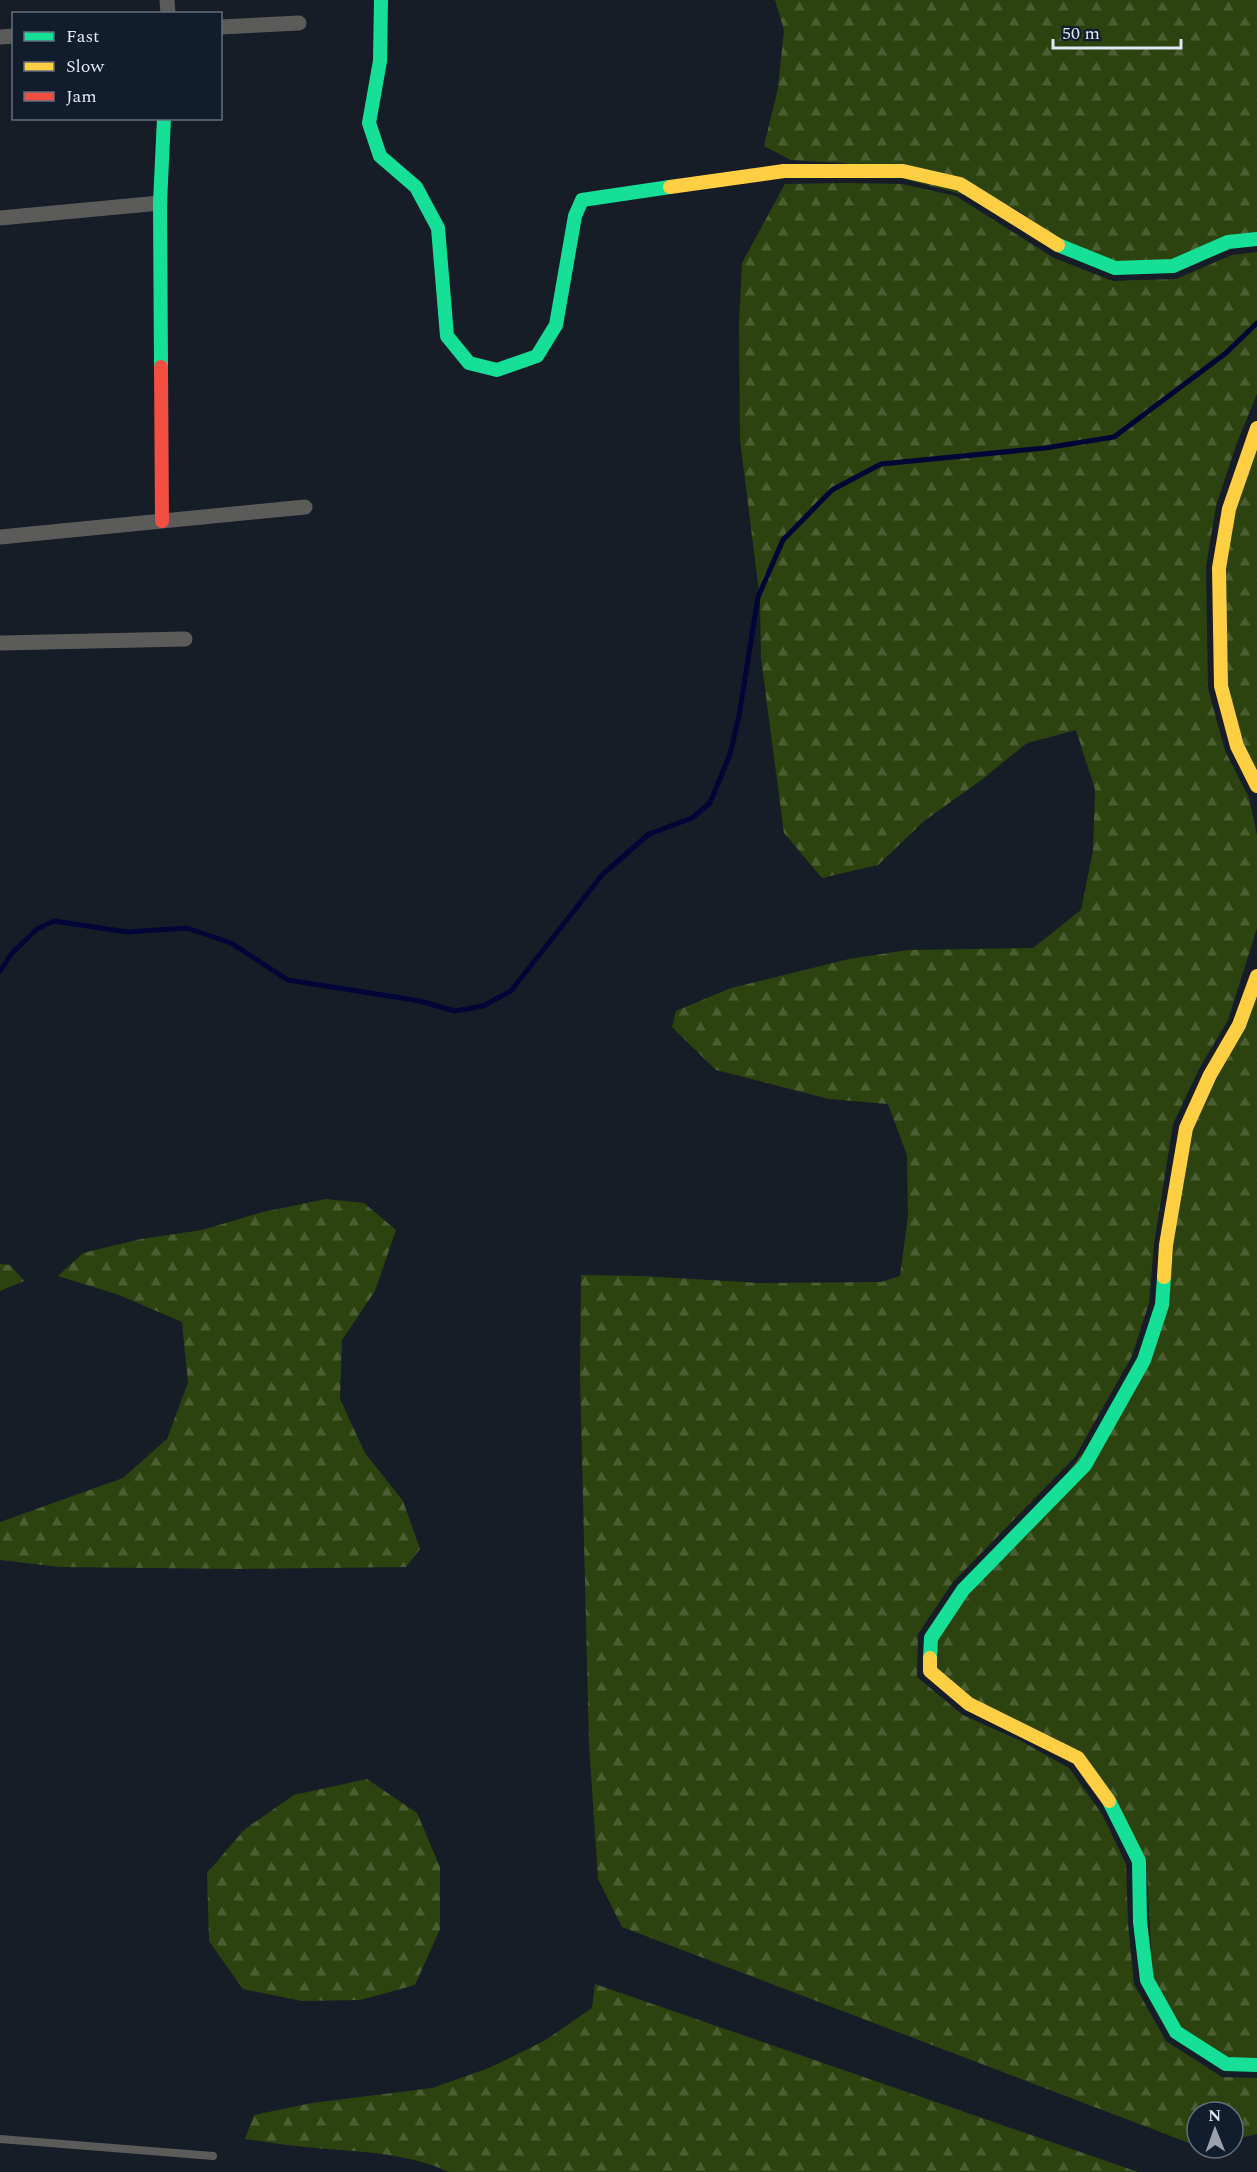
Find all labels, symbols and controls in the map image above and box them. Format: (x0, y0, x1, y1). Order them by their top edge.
legend (12, 12, 222, 120)
scale bar (1053, 12, 1180, 50)
text: 50 m (1062, 20, 1100, 47)
text: Fast (66, 23, 99, 50)
text: Slow (66, 53, 105, 80)
text: Jam (66, 83, 97, 110)
north arrow (1185, 2100, 1245, 2160)
text: N (1208, 2104, 1221, 2128)

